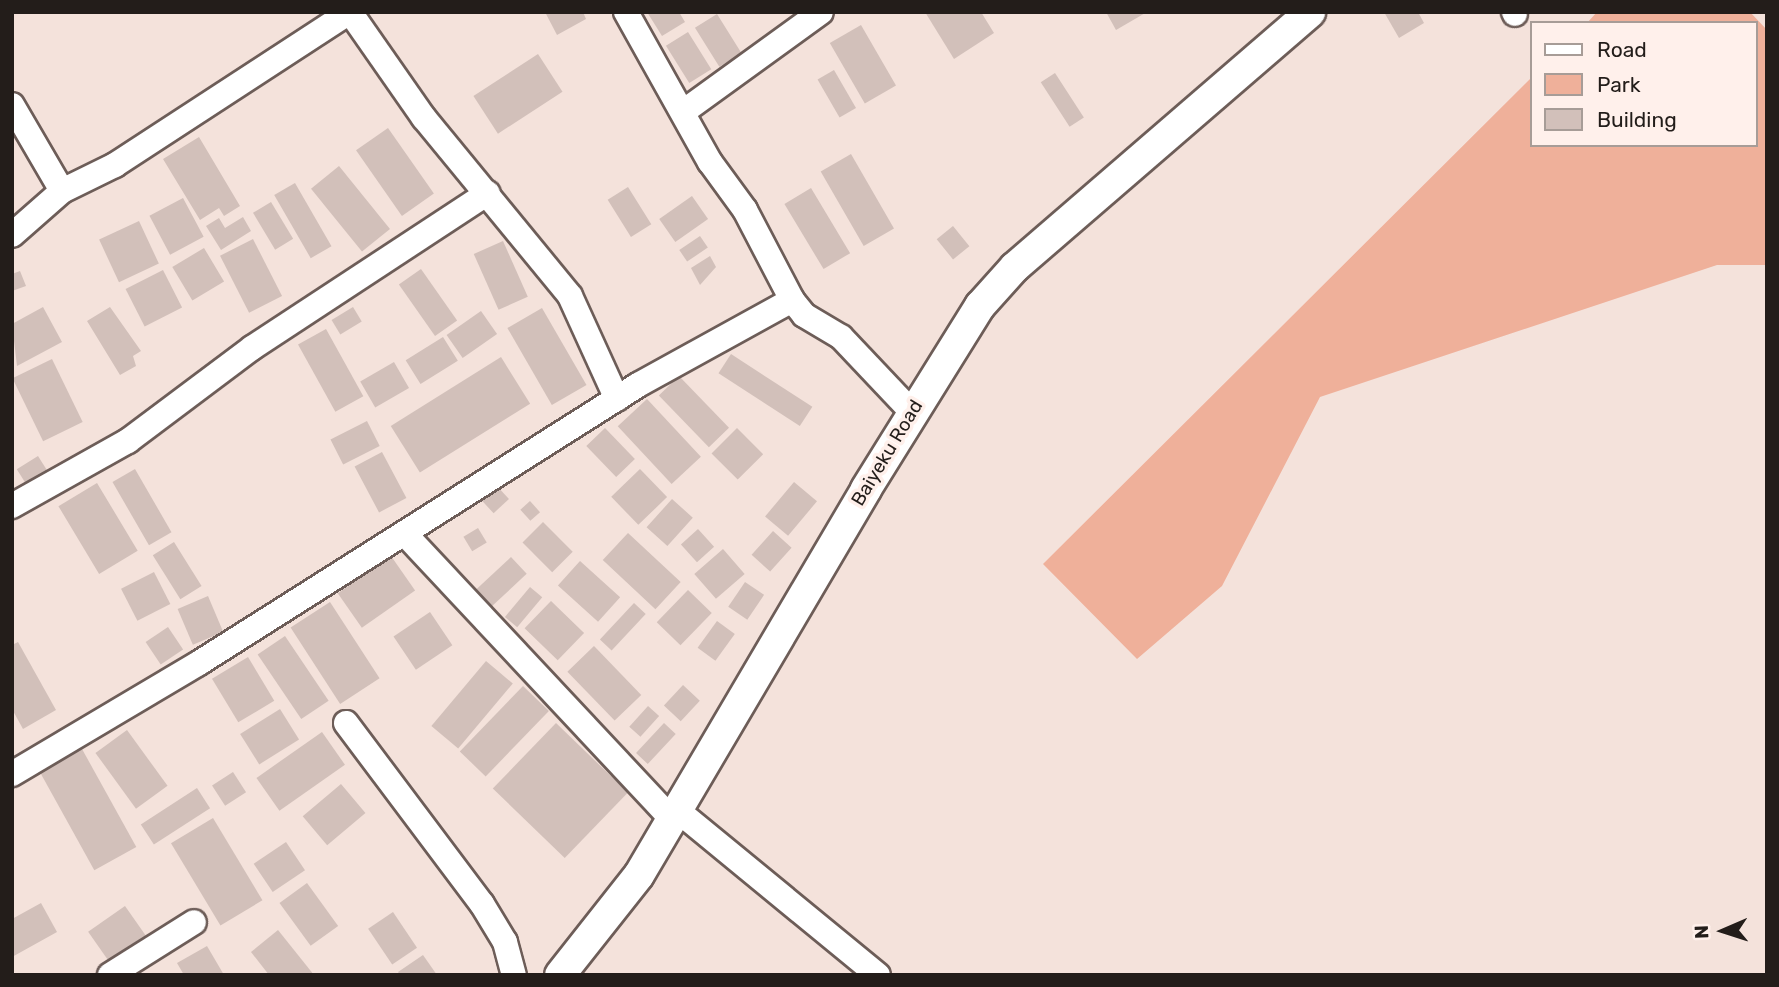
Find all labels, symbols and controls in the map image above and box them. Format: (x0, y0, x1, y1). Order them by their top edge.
legend (1530, 21, 1758, 147)
text: Road (1597, 37, 1647, 62)
text: Park (1597, 72, 1641, 97)
text: Building (1597, 107, 1677, 132)
street label: Baiyeku Road (846, 396, 928, 510)
north arrow (1688, 896, 1758, 966)
text: N (1690, 925, 1713, 940)

